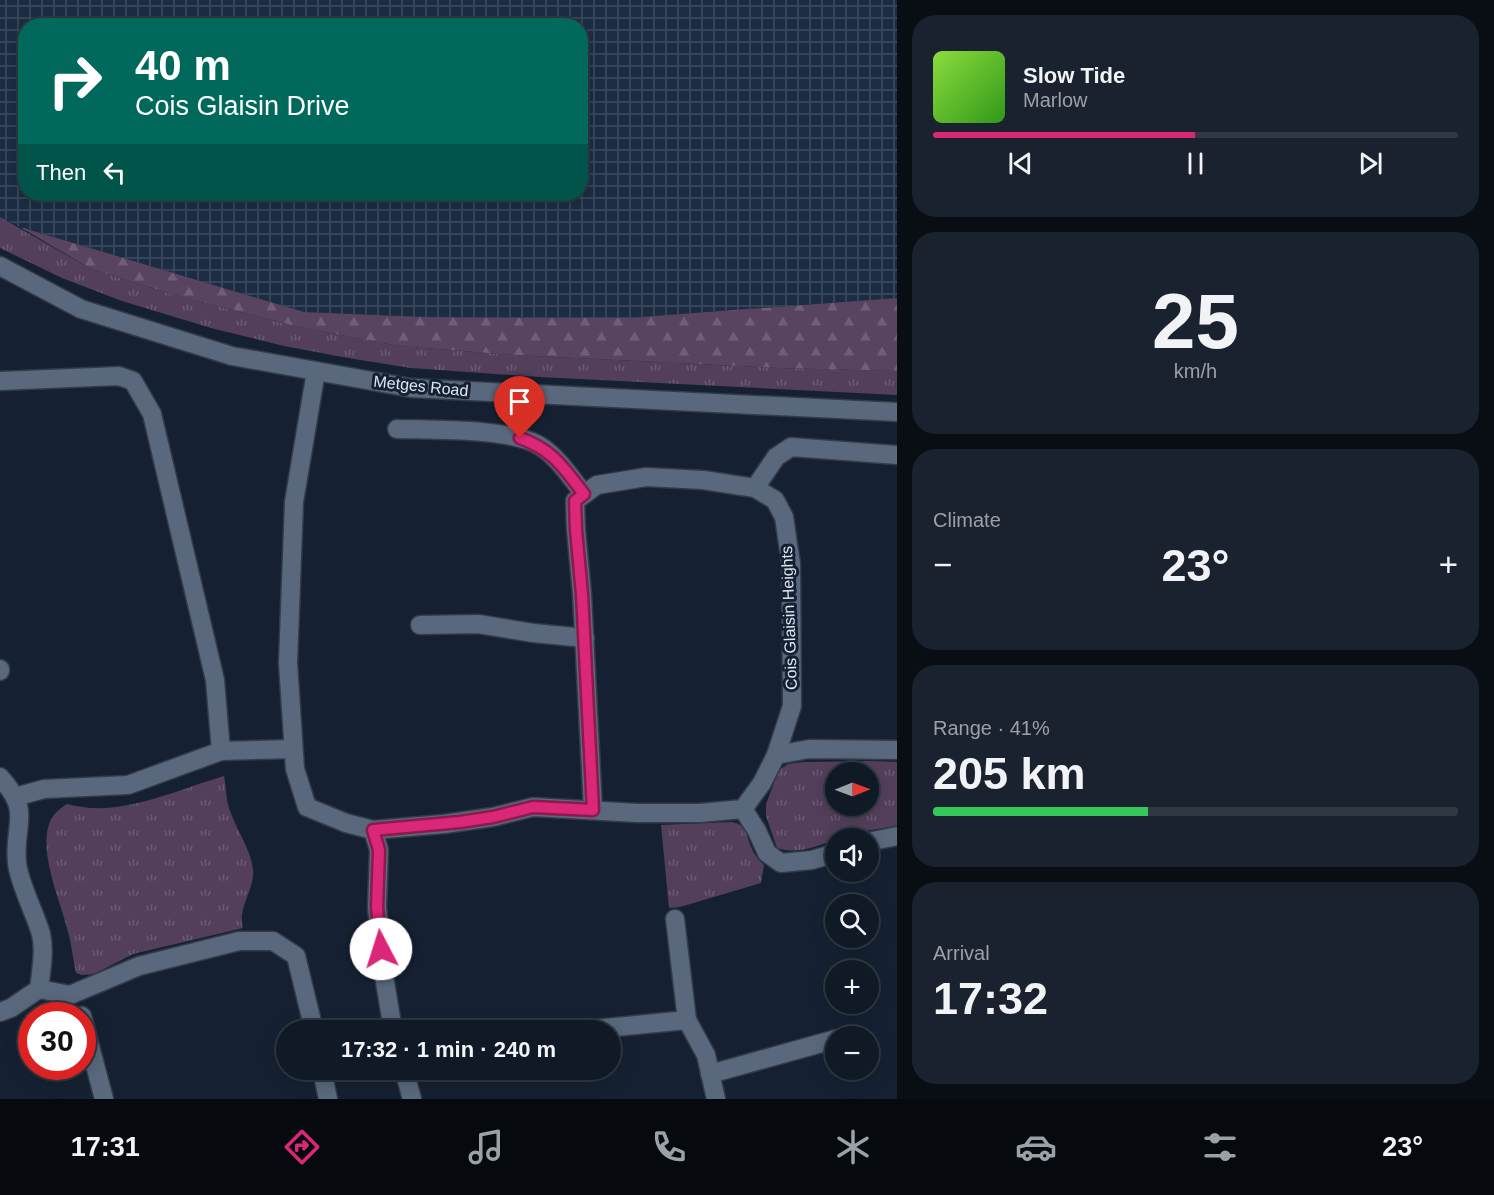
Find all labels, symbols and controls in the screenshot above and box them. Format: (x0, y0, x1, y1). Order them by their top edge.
icon: right (36, 42, 114, 120)
text: 40 m (135, 42, 231, 89)
text: Slow Tide (1023, 63, 1125, 88)
text: Marlow (1023, 89, 1087, 111)
text: Cois Glaisin Drive (135, 91, 350, 121)
icon: previous (1004, 147, 1037, 180)
icon: pause (1179, 147, 1212, 180)
icon: next (1354, 147, 1387, 180)
icon: left (98, 156, 131, 189)
text: Then (36, 160, 86, 185)
text: 25 (1152, 277, 1239, 365)
text: km/h (1174, 360, 1217, 382)
street label: Metges Road (373, 373, 469, 399)
pin (494, 376, 545, 438)
icon: arrive (503, 385, 536, 418)
text: Climate (933, 509, 1001, 531)
text: 23° (1161, 540, 1230, 591)
street label: Cois Glaisin Heights (778, 546, 800, 690)
text: − (933, 546, 952, 583)
text: + (1439, 546, 1458, 583)
text: Range · 41% (933, 717, 1050, 739)
text: 205 km (933, 748, 1086, 799)
north arrow (825, 762, 879, 816)
map controls (825, 762, 879, 1080)
button: sound (825, 828, 879, 882)
button: search (825, 894, 879, 948)
position arrow (349, 917, 413, 981)
text: Arrival (933, 942, 990, 964)
button: + (825, 960, 879, 1014)
text: 17:32 (933, 973, 1048, 1024)
speed limit sign: 30 (18, 1002, 96, 1080)
button: − (825, 1026, 879, 1080)
text: 17:32 · 1 min · 240 m (341, 1037, 556, 1062)
icon: directions (281, 1126, 323, 1168)
icon: music (465, 1126, 507, 1168)
icon: phone (648, 1126, 690, 1168)
icon: climate (832, 1126, 874, 1168)
icon: car (1015, 1126, 1057, 1168)
icon: filters (1199, 1126, 1241, 1168)
text: 17:31 (71, 1132, 140, 1162)
text: 23° (1382, 1132, 1423, 1162)

